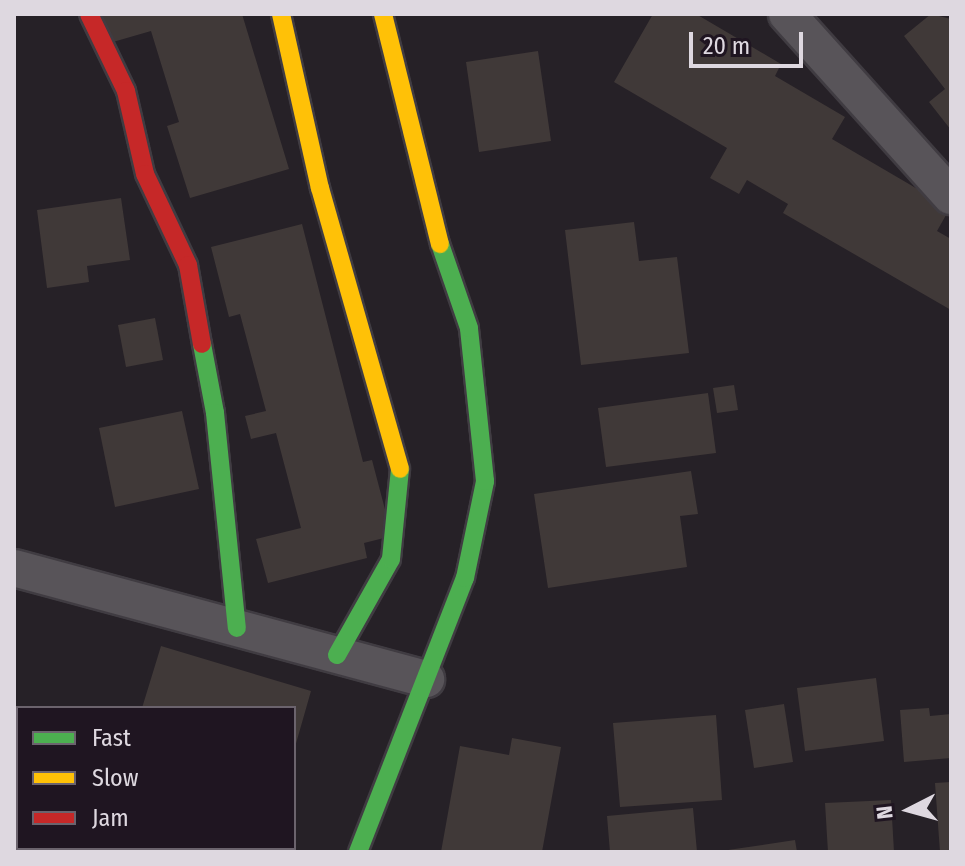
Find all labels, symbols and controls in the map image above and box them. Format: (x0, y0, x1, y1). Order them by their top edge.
scale bar (693, 16, 807, 66)
text: 20 m (703, 32, 750, 60)
legend (16, 706, 296, 850)
text: Fast (92, 724, 131, 752)
text: Slow (92, 764, 138, 792)
north arrow (869, 770, 949, 850)
text: Jam (92, 804, 129, 832)
text: N (871, 805, 899, 821)

